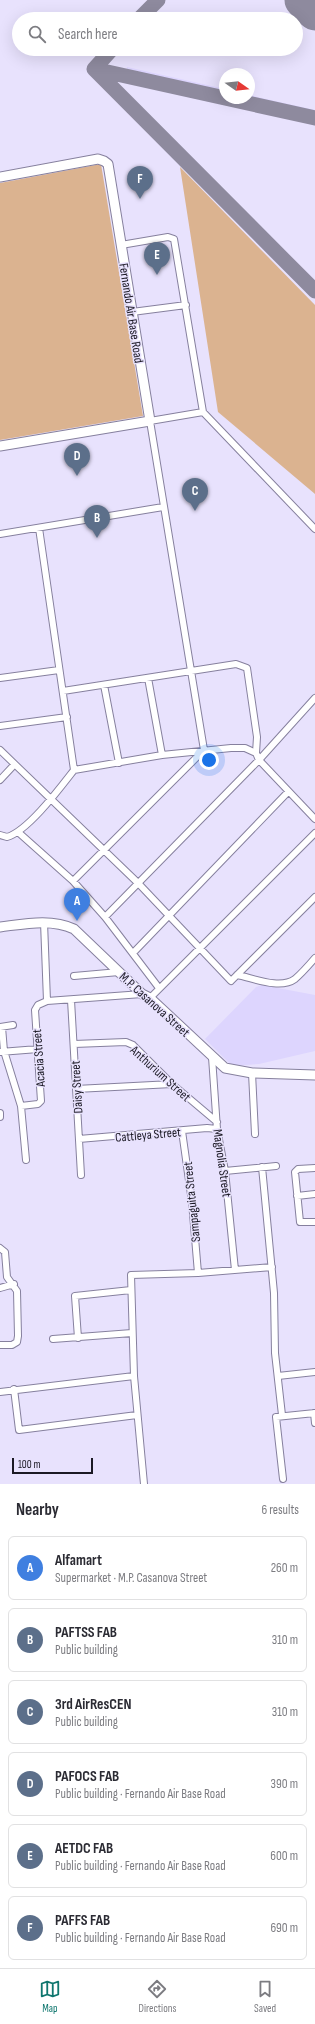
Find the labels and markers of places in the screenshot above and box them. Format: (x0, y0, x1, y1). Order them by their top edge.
pin: F (127, 166, 153, 199)
pin: E (144, 242, 170, 275)
pin: D (64, 443, 90, 476)
pin: C (182, 478, 208, 511)
pin: B (84, 505, 110, 538)
pin: A (64, 888, 90, 921)

